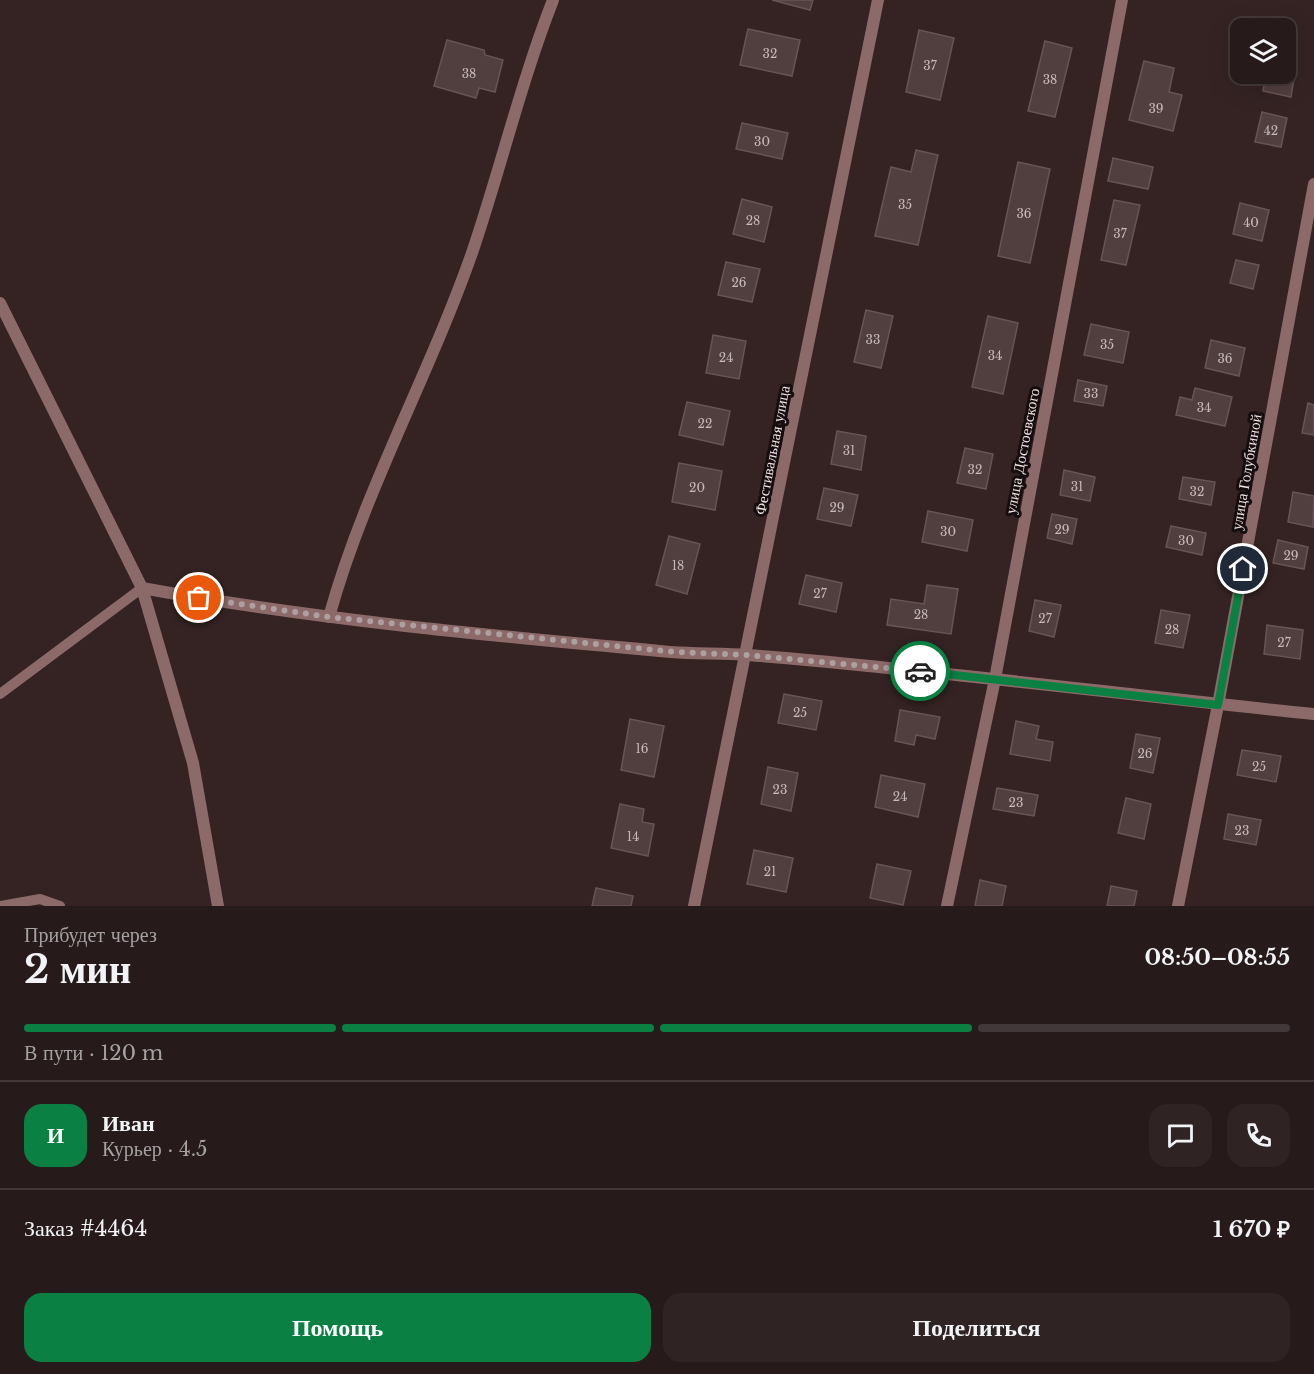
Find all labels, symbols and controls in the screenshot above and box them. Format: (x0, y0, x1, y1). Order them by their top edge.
map controls (1230, 18, 1296, 84)
button: layers (1230, 18, 1296, 84)
house number: 32 (763, 46, 777, 61)
house number: 37 (923, 58, 938, 73)
house number: 38 (462, 66, 476, 81)
house number: 38 (1043, 72, 1057, 87)
house number: 39 (1148, 101, 1164, 116)
house number: 42 (1264, 123, 1278, 138)
house number: 30 (754, 134, 770, 149)
house number: 35 (898, 197, 912, 212)
house number: 36 (1016, 206, 1032, 221)
house number: 28 (746, 213, 760, 228)
house number: 40 (1243, 215, 1259, 230)
house number: 37 (1113, 226, 1128, 241)
house number: 26 (731, 275, 747, 290)
house number: 33 (866, 332, 880, 347)
house number: 35 (1100, 337, 1114, 352)
house number: 34 (988, 348, 1002, 363)
house number: 24 (719, 350, 733, 365)
house number: 36 (1217, 351, 1233, 366)
street label: Фестивальная улица (750, 384, 794, 516)
street label: улица Достоевского (1000, 386, 1044, 516)
house number: 33 (1084, 386, 1098, 401)
house number: 34 (1197, 400, 1211, 415)
street label: улица Голубкиной (1226, 413, 1266, 531)
house number: 22 (698, 416, 712, 431)
house number: 31 (843, 443, 855, 458)
house number: 32 (968, 462, 982, 477)
house number: 31 (1071, 479, 1083, 494)
house number: 20 (689, 480, 705, 495)
house number: 32 (1190, 484, 1204, 499)
house number: 29 (829, 500, 845, 515)
house number: 29 (1054, 522, 1070, 537)
house number: 30 (940, 524, 956, 539)
house number: 30 (1178, 533, 1194, 548)
pin (1217, 543, 1268, 594)
house number: 29 (1283, 548, 1299, 563)
icon: home (1226, 552, 1259, 585)
house number: 18 (672, 558, 684, 573)
pin (173, 572, 224, 623)
icon: bag (182, 581, 215, 614)
house number: 27 (813, 586, 828, 601)
house number: 28 (914, 607, 928, 622)
house number: 27 (1038, 611, 1053, 626)
house number: 28 (1165, 622, 1179, 637)
house number: 27 (1277, 635, 1292, 650)
courier (890, 641, 950, 701)
icon: car (904, 655, 937, 688)
house number: 25 (793, 705, 807, 720)
house number: 16 (635, 741, 649, 756)
house number: 26 (1137, 746, 1153, 761)
house number: 25 (1252, 759, 1266, 774)
house number: 23 (773, 782, 787, 797)
house number: 24 (893, 789, 907, 804)
house number: 23 (1009, 795, 1023, 810)
house number: 23 (1235, 823, 1249, 838)
house number: 14 (627, 829, 639, 844)
house number: 21 (764, 864, 776, 879)
text: Прибудет через (24, 923, 157, 947)
text: 08:50–08:55 (1144, 944, 1290, 971)
text: 2 мин (24, 945, 131, 994)
text: В пути · 120 m (24, 1041, 163, 1065)
button: chat (1149, 1104, 1212, 1167)
button: phone (1227, 1104, 1290, 1167)
text: Иван (102, 1110, 155, 1137)
text: И (47, 1122, 64, 1149)
text: Курьер · 4.5 (102, 1137, 207, 1161)
text: Заказ #4464 (24, 1215, 147, 1242)
text: 1 670 ₽ (1213, 1216, 1290, 1243)
button: Помощь (24, 1293, 651, 1362)
button: Поделиться (663, 1293, 1290, 1362)

